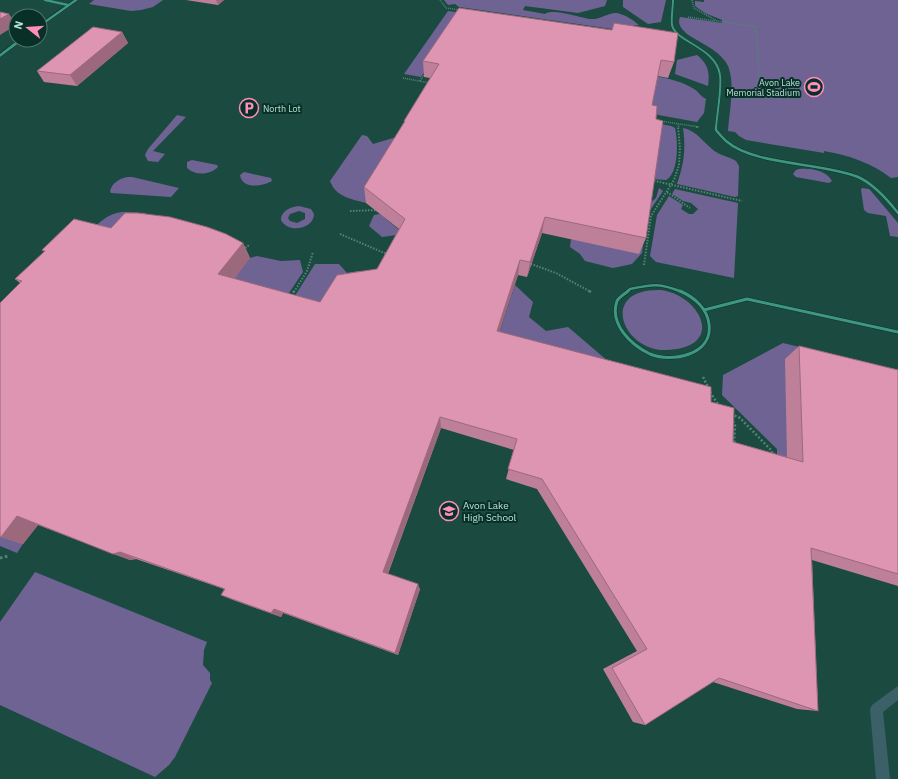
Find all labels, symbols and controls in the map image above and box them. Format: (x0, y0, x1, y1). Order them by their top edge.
north arrow (8, 8, 48, 48)
text: N (11, 19, 26, 31)
sports icon: Avon Lake Memorial Stadium (803, 76, 825, 98)
place label: Avon Lake Memorial Stadium (726, 77, 800, 98)
parking icon: North Lot (238, 97, 260, 119)
place label: North Lot (263, 103, 301, 114)
place label: Avon Lake High School (463, 499, 517, 524)
school or university icon: Avon Lake High School (438, 500, 460, 522)

